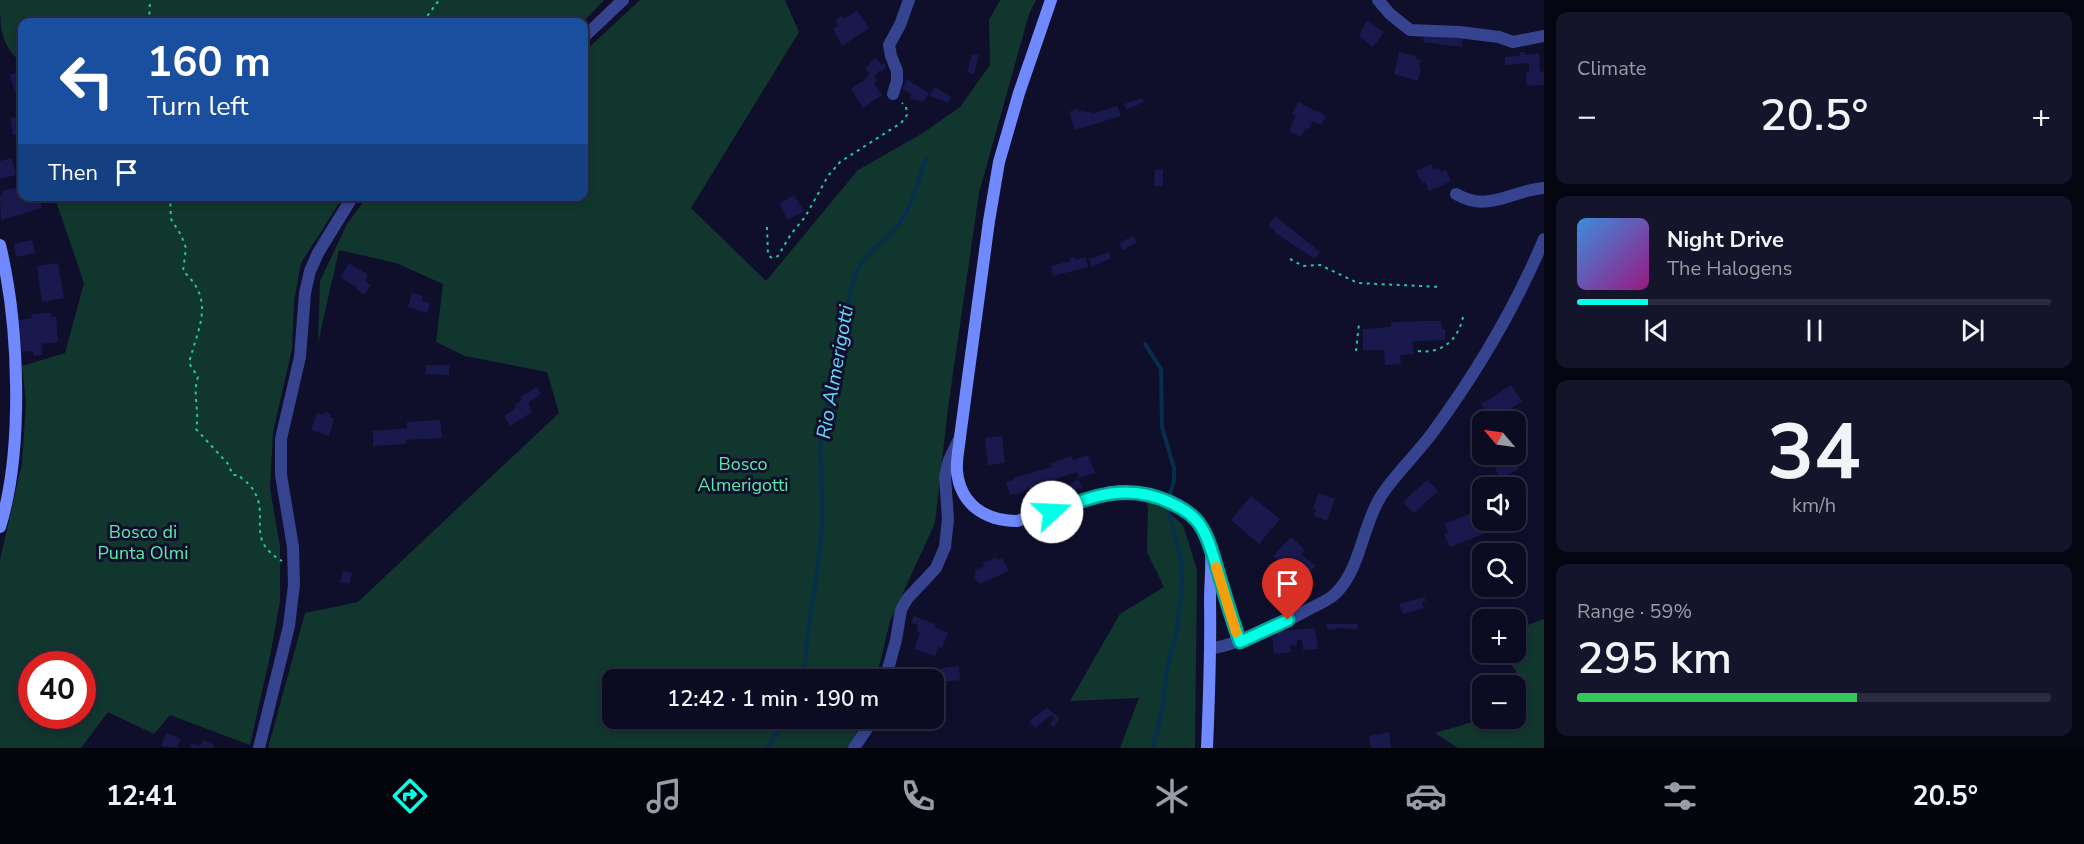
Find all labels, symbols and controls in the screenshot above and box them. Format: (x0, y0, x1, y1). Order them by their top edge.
text: 160 m (147, 34, 271, 91)
icon: left (48, 42, 126, 120)
text: Climate (1577, 55, 1646, 82)
text: 20.5° (1760, 85, 1868, 146)
text: Turn left (147, 88, 248, 125)
text: − (1577, 94, 1597, 139)
text: + (2031, 94, 2051, 139)
icon: arrive (110, 156, 143, 189)
text: Then (48, 158, 98, 188)
text: Night Drive (1667, 225, 1784, 255)
text: The Halogens (1667, 255, 1792, 282)
water label: Rio Almerigotti (810, 303, 860, 441)
icon: previous (1640, 314, 1673, 347)
icon: pause (1798, 314, 1831, 347)
icon: next (1956, 314, 1989, 347)
text: 34 (1767, 399, 1861, 506)
north arrow (1472, 411, 1526, 465)
map controls (1472, 411, 1526, 729)
park label: Bosco Almerigotti (697, 452, 789, 497)
button: sound (1472, 477, 1526, 531)
position arrow (1020, 480, 1084, 544)
text: km/h (1792, 492, 1836, 519)
park label: Bosco di Punta Olmi (98, 520, 188, 565)
button: search (1472, 543, 1526, 597)
pin (1262, 558, 1313, 620)
icon: arrive (1271, 567, 1304, 600)
text: Range · 59% (1577, 598, 1692, 625)
button: + (1472, 609, 1526, 663)
text: 295 km (1577, 628, 1732, 689)
speed limit sign: 40 (18, 651, 96, 729)
button: − (1472, 675, 1526, 729)
text: 12:42 · 1 min · 190 m (667, 684, 879, 714)
icon: directions (389, 775, 431, 817)
icon: music (643, 775, 685, 817)
icon: phone (897, 775, 939, 817)
icon: climate (1151, 775, 1193, 817)
icon: car (1405, 775, 1447, 817)
icon: filters (1659, 775, 1701, 817)
text: 12:41 (106, 778, 177, 815)
text: 20.5° (1912, 778, 1978, 815)

